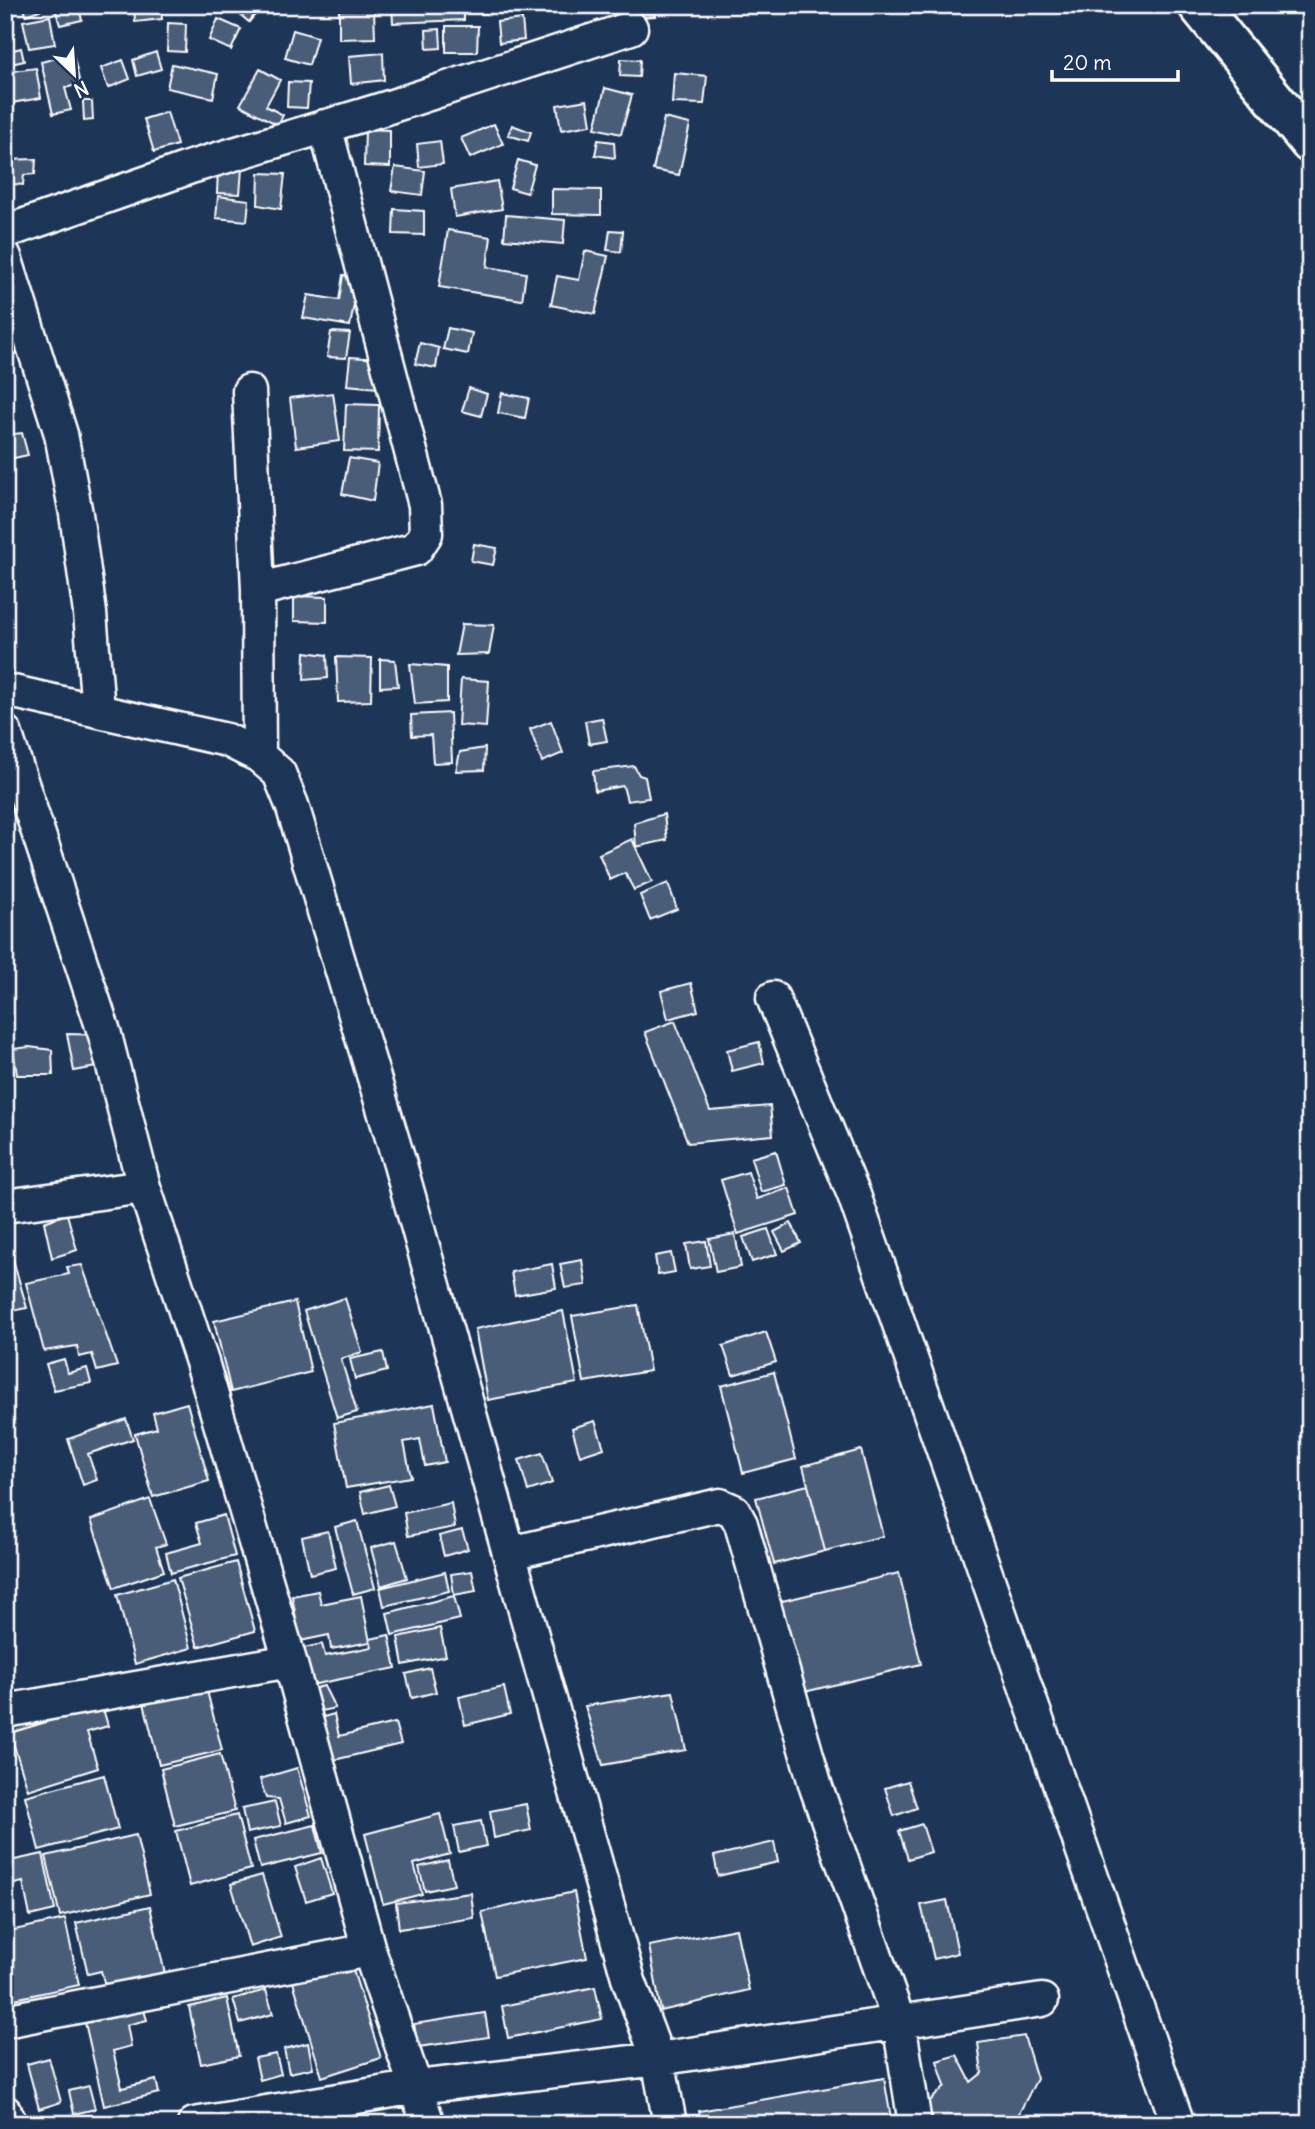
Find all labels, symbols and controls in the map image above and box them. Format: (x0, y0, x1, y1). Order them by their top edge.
north arrow (38, 38, 108, 108)
scale bar (1052, 38, 1178, 82)
text: 20 m (1063, 49, 1112, 76)
text: N (70, 76, 92, 103)

